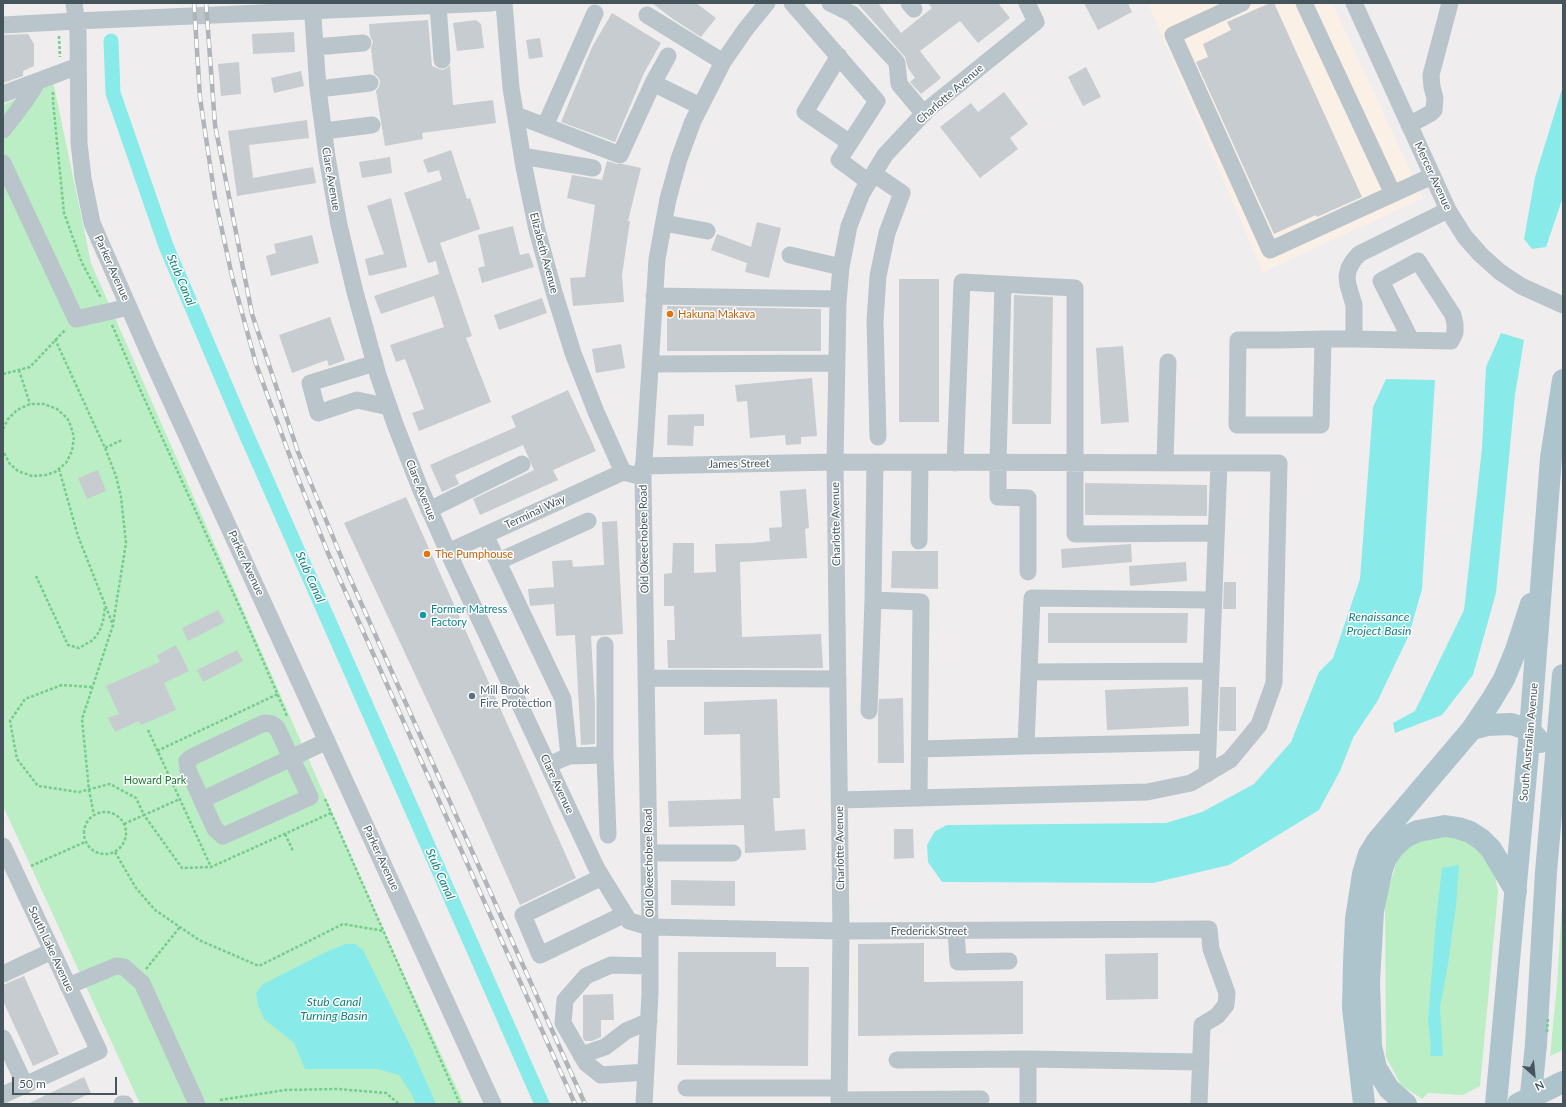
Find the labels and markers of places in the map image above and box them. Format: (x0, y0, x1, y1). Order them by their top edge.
place label: Hakuna Makava (678, 307, 755, 321)
marker: Hakuna Makava (665, 309, 675, 319)
place label: The Pumphouse (435, 547, 513, 561)
marker: The Pumphouse (422, 549, 432, 559)
place label: Former Matress Factory (431, 602, 507, 628)
marker: Former Matress Factory (418, 610, 428, 620)
place label: Mill Brook Fire Protection (480, 683, 552, 709)
marker: Mill Brook Fire Protection (467, 691, 477, 701)

